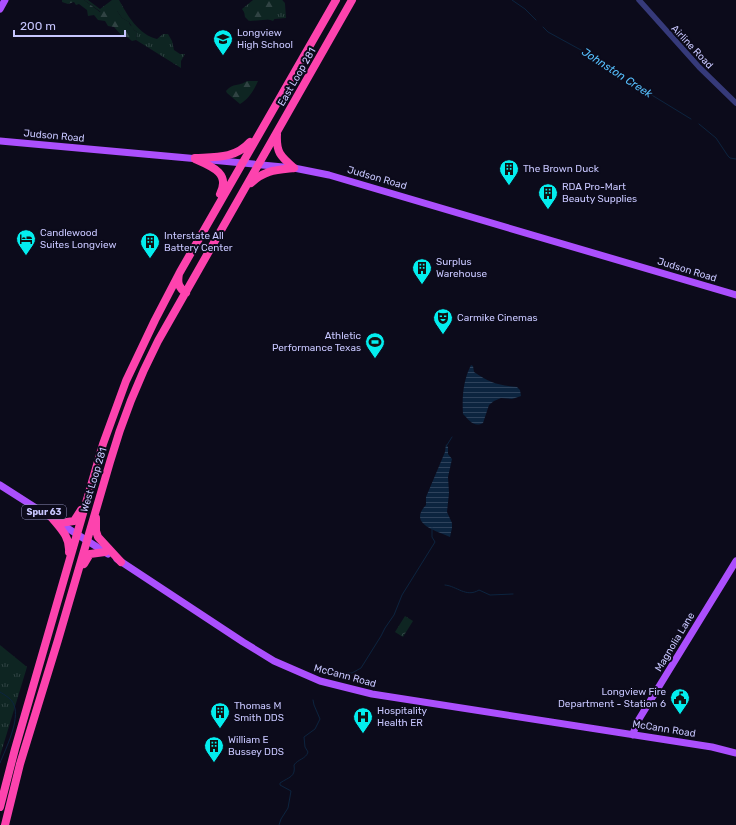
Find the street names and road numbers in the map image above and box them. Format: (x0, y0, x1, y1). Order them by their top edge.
street label: Airline Road (669, 23, 715, 71)
street label: East Loop 281 (276, 46, 318, 108)
street label: Judson Road (23, 127, 85, 145)
street label: Judson Road (346, 164, 408, 192)
street label: Judson Road (656, 255, 718, 285)
street label: West Loop 281 (78, 446, 110, 514)
road number: Spur 63 (22, 505, 66, 519)
street label: Magnolia Lane (653, 610, 698, 674)
street label: McCann Road (313, 662, 377, 690)
street label: McCann Road (631, 718, 697, 740)

